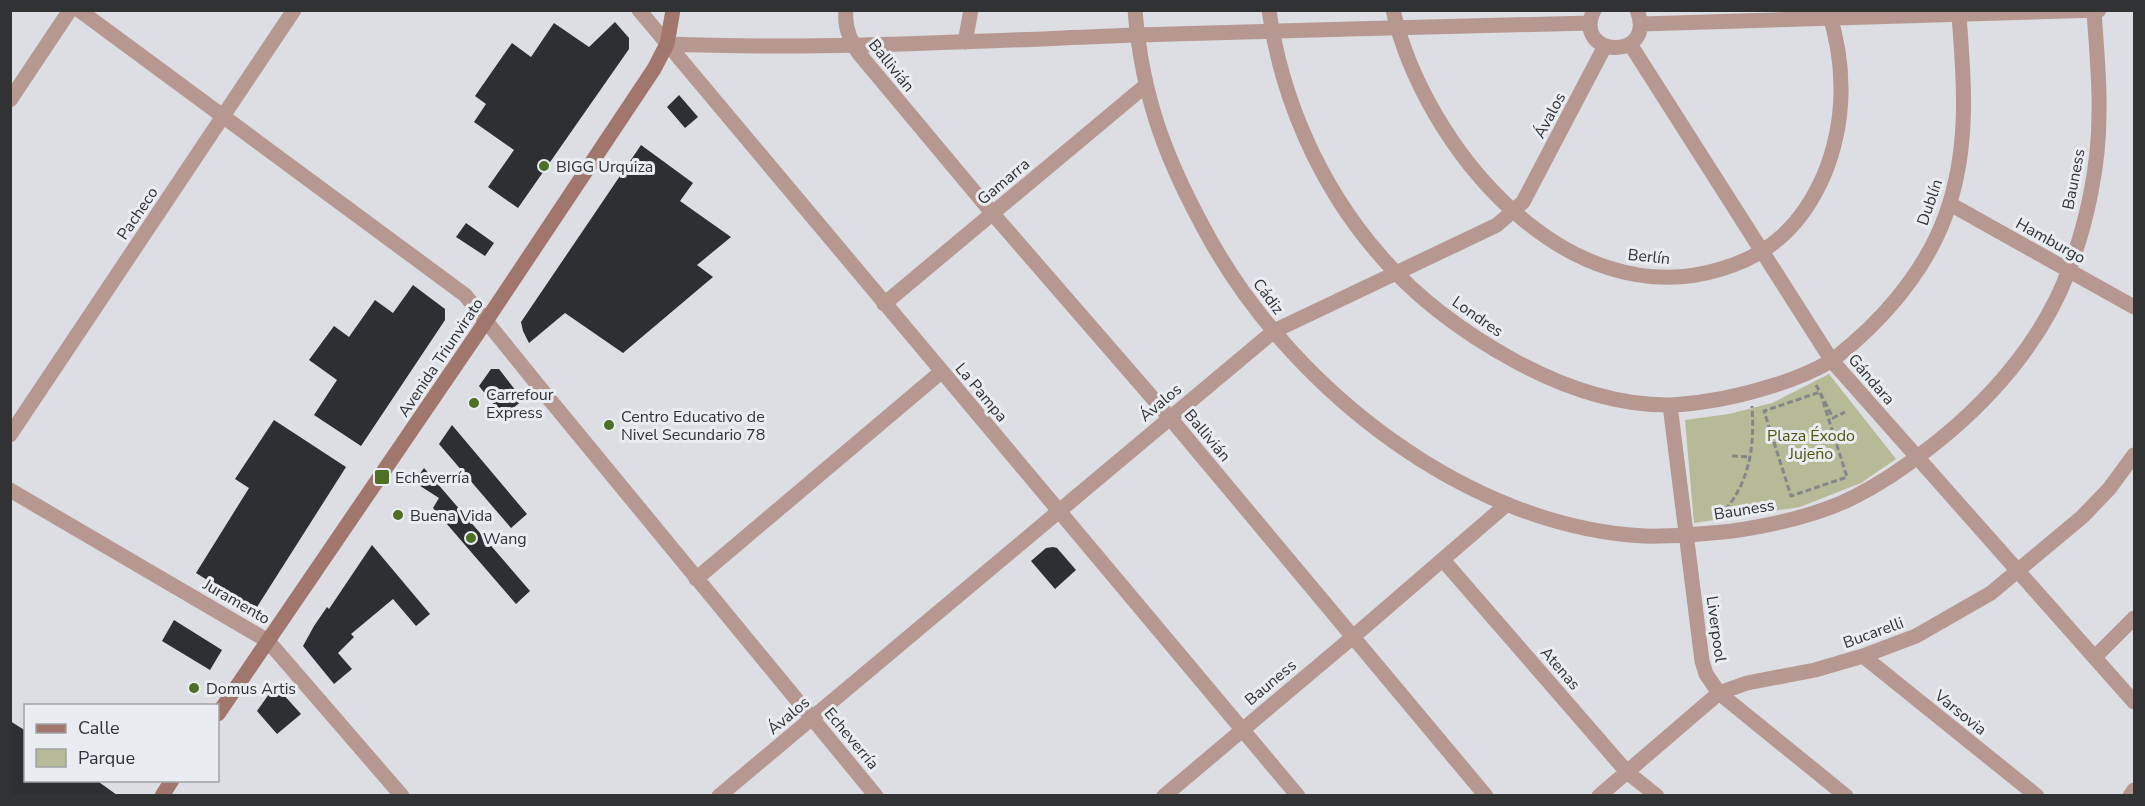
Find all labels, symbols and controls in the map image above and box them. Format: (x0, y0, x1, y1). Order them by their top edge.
street label: Ballivián (863, 35, 919, 97)
street label: Ávalos (1529, 89, 1571, 142)
street label: Bauness (2057, 147, 2091, 211)
street label: Gamarra (973, 153, 1035, 210)
place label: BIGG Urquiza (556, 156, 653, 178)
marker: BIGG Urquiza (537, 159, 551, 173)
street label: Dublín (1912, 176, 1948, 228)
street label: Pacheco (112, 183, 164, 244)
street label: Hamburgo (2012, 213, 2089, 269)
street label: Berlín (1627, 244, 1671, 270)
street label: Cádiz (1248, 274, 1289, 319)
street label: Londres (1447, 291, 1507, 342)
street label: Avenida Triunvirato (393, 294, 489, 421)
street label: Gándara (1843, 349, 1900, 410)
street label: La Pampa (950, 358, 1012, 427)
street label: Ávalos (1135, 379, 1187, 427)
place label: Carrefour Express (486, 384, 554, 424)
marker: Carrefour Express (467, 396, 481, 410)
street label: Ballivián (1179, 405, 1236, 466)
place label: Centro Educativo de Nivel Secundario 78 (621, 406, 765, 446)
marker: Centro Educativo de Nivel Secundario 78 (602, 418, 616, 432)
park label: Plaza Éxodo Jujeño (1767, 425, 1855, 465)
place label: Echeverría (395, 467, 469, 489)
marker: Echeverría (373, 468, 391, 486)
street label: Bauness (1712, 494, 1776, 526)
place label: Buena Vida (410, 505, 493, 527)
marker: Buena Vida (391, 508, 405, 522)
place label: Wang (483, 528, 527, 550)
marker: Wang (464, 531, 478, 545)
street label: Juramento (198, 573, 274, 630)
street label: Liverpool (1700, 595, 1732, 664)
street label: Bucarelli (1840, 612, 1907, 654)
street label: Atenas (1535, 642, 1585, 695)
street label: Bauness (1240, 655, 1301, 711)
place label: Domus Artis (206, 678, 296, 700)
marker: Domus Artis (187, 681, 201, 695)
street label: Varsovia (1929, 684, 1991, 741)
street label: Ávalos (763, 692, 815, 740)
street label: Echeverría (819, 703, 884, 774)
legend (24, 704, 219, 782)
text: Calle (78, 716, 120, 740)
text: Parque (78, 746, 135, 770)

